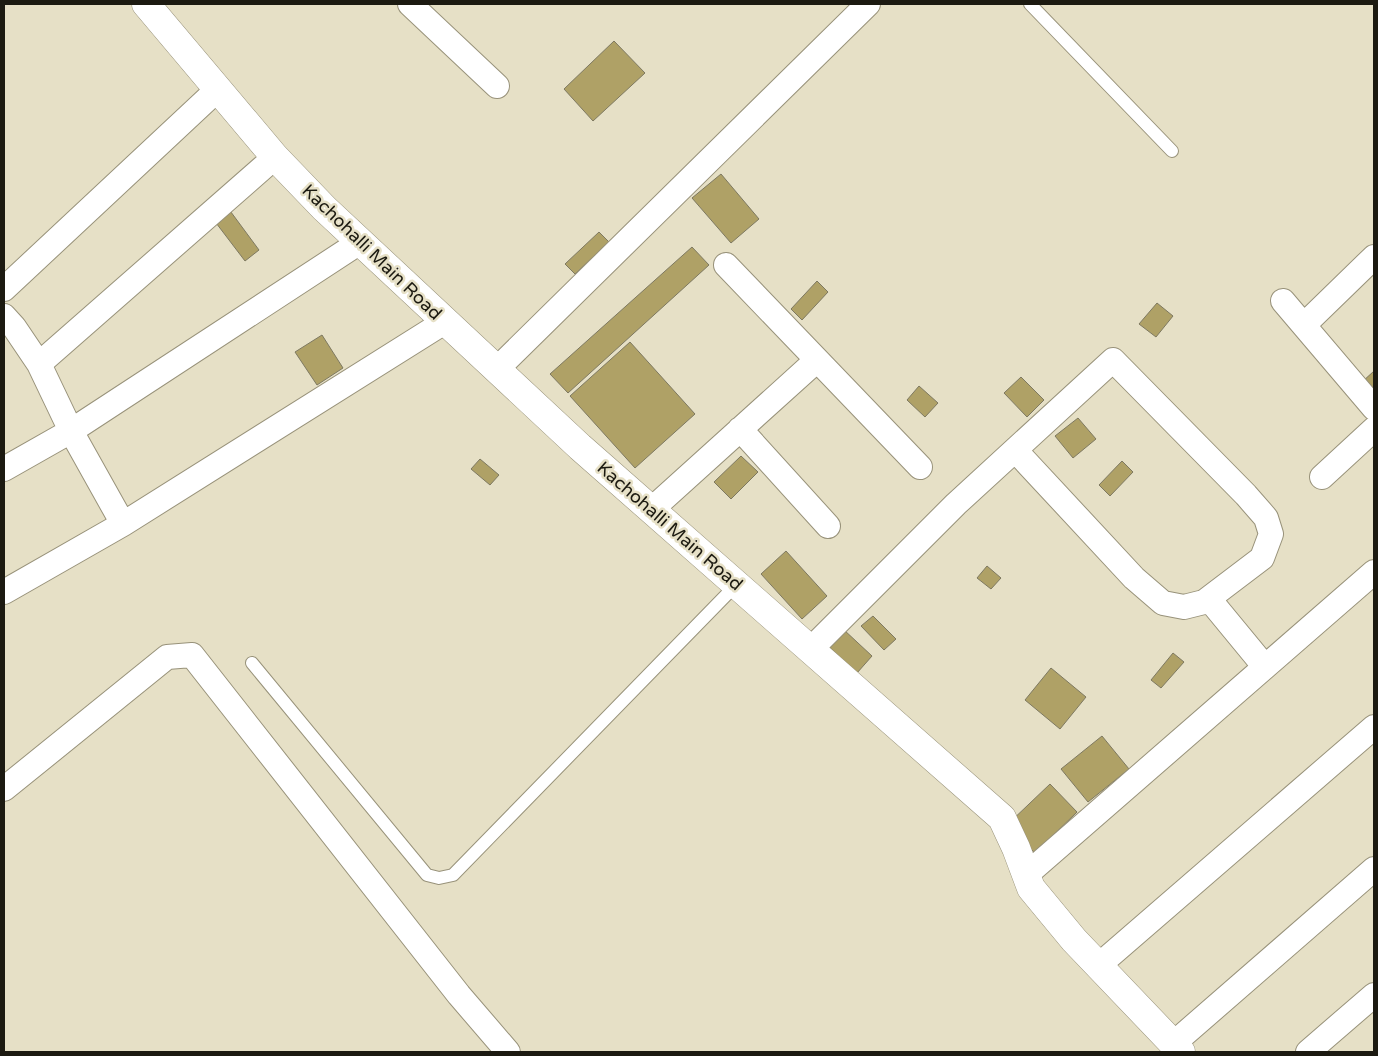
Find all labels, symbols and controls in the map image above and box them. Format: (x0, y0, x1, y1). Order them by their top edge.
street label: Kachohalli Main Road (298, 180, 446, 324)
street label: Kachohalli Main Road (593, 457, 747, 595)

